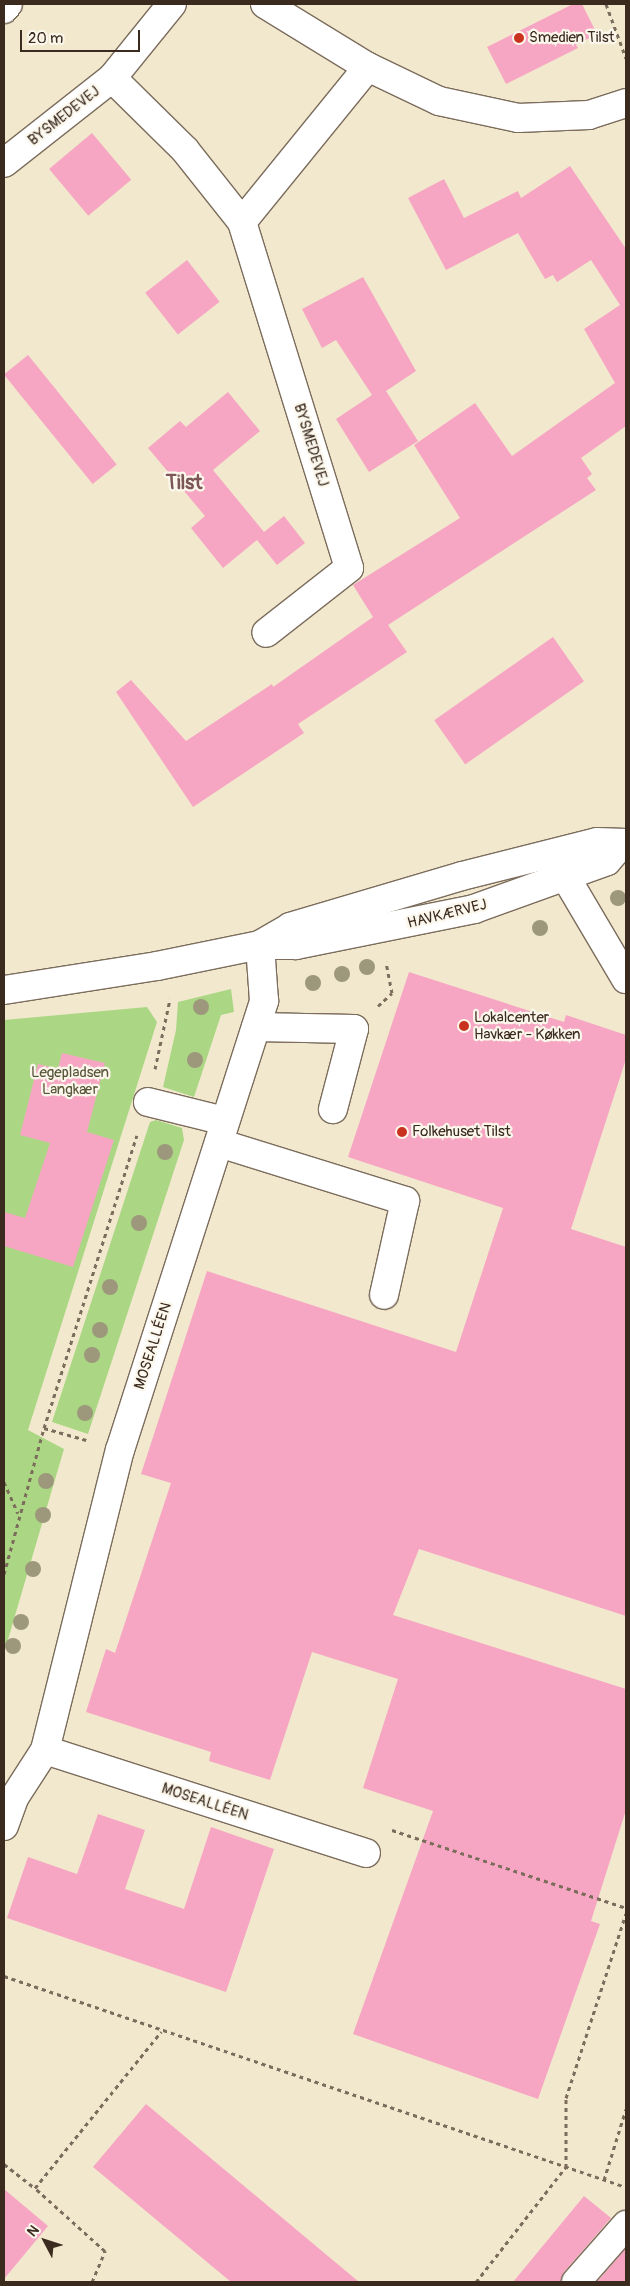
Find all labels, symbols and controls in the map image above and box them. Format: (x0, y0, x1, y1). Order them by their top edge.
scale bar (22, 20, 142, 52)
text: 20 m (28, 29, 63, 48)
place label: Smedien Tilst (529, 29, 615, 47)
marker: Smedien Tilst (513, 32, 525, 44)
street label: BYSMEDEVEJ (25, 83, 103, 149)
street label: BYSMEDEVEJ (290, 401, 332, 489)
district label: Tilst (166, 470, 202, 494)
street label: HAVKÆRVEJ (406, 895, 488, 933)
place label: Lokalcenter Havkær - Køkken (474, 1008, 581, 1043)
marker: Lokalcenter Havkær - Køkken (458, 1020, 470, 1032)
park label: Legepladsen Langkær (31, 1063, 109, 1098)
place label: Folkehuset Tilst (412, 1123, 511, 1141)
marker: Folkehuset Tilst (396, 1126, 408, 1138)
street label: MOSEALLÉEN (131, 1300, 175, 1392)
street label: MOSEALLÉEN (159, 1780, 251, 1824)
north arrow (20, 2216, 70, 2266)
text: N (24, 2222, 43, 2240)

